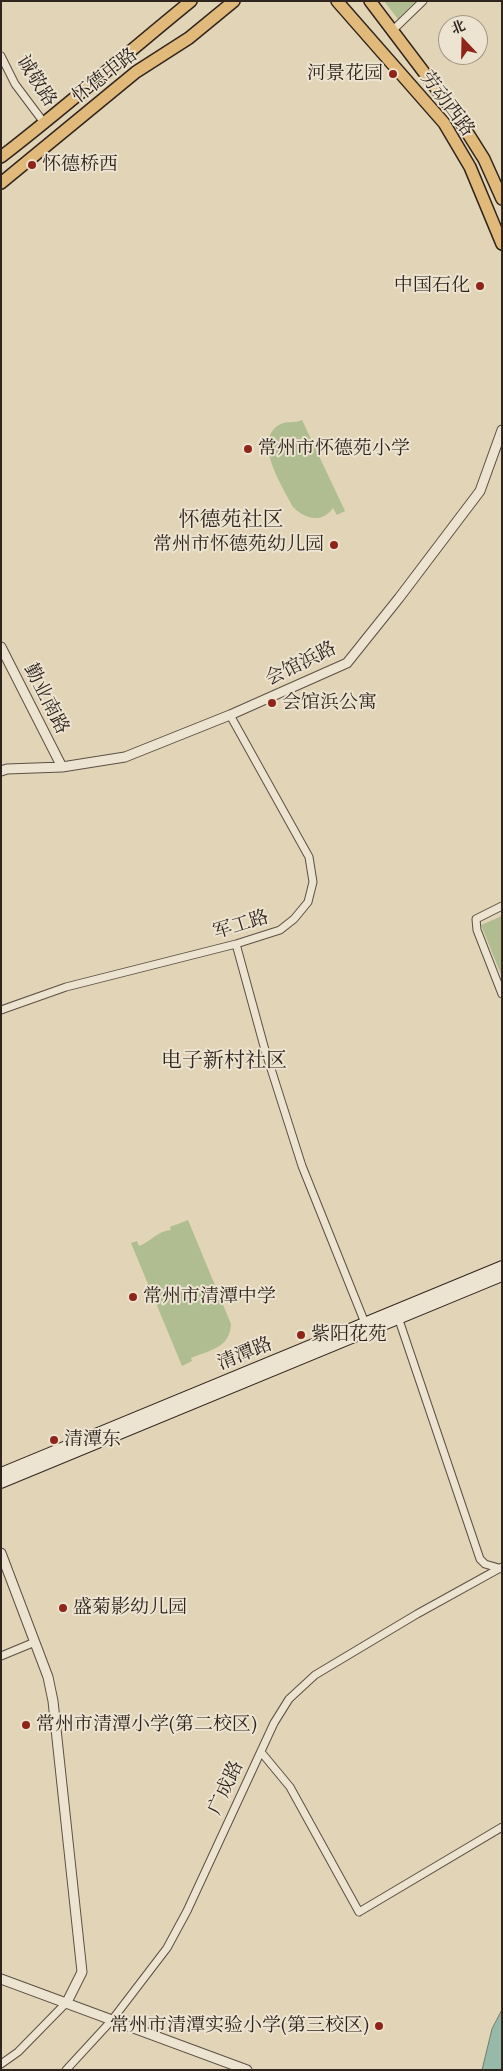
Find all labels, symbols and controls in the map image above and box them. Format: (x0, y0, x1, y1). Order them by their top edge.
north arrow (438, 15, 488, 65)
text: 北 (448, 16, 468, 38)
street label: 怀德中路 (68, 44, 142, 108)
street label: 诚敬路 (11, 51, 61, 111)
place label: 河景花园 (307, 63, 383, 85)
street label: 劳动西路 (415, 67, 479, 141)
marker: 河景花园 (387, 68, 399, 80)
place label: 怀德桥西 (42, 154, 118, 176)
marker: 怀德桥西 (26, 159, 38, 171)
place label: 中国石化 (394, 275, 470, 297)
marker: 中国石化 (474, 280, 486, 292)
place label: 常州市怀德苑小学 (258, 438, 410, 460)
marker: 常州市怀德苑小学 (242, 443, 254, 455)
district label: 怀德苑社区 (179, 507, 283, 533)
place label: 常州市怀德苑幼儿园 (153, 534, 324, 556)
marker: 常州市怀德苑幼儿园 (328, 539, 340, 551)
street label: 会馆浜路 (262, 637, 340, 691)
street label: 勤业南路 (19, 660, 73, 738)
place label: 会馆浜公寓 (282, 692, 377, 714)
marker: 会馆浜公寓 (266, 697, 278, 709)
street label: 军工路 (210, 906, 272, 944)
district label: 电子新村社区 (161, 1048, 287, 1074)
place label: 常州市清潭中学 (143, 1286, 276, 1308)
marker: 常州市清潭中学 (127, 1291, 139, 1303)
place label: 紫阳花苑 (311, 1324, 387, 1346)
marker: 紫阳花苑 (295, 1329, 307, 1341)
street label: 清潭路 (214, 1333, 276, 1375)
place label: 清潭东 (64, 1429, 121, 1451)
marker: 清潭东 (48, 1434, 60, 1446)
place label: 盛菊影幼儿园 (73, 1597, 187, 1619)
marker: 盛菊影幼儿园 (57, 1602, 69, 1614)
place label: 常州市清潭小学(第二校区) (36, 1714, 257, 1736)
marker: 常州市清潭小学(第二校区) (20, 1719, 32, 1731)
street label: 广成路 (204, 1757, 248, 1819)
place label: 常州市清潭实验小学(第三校区) (110, 2015, 369, 2037)
marker: 常州市清潭实验小学(第三校区) (373, 2020, 385, 2032)

